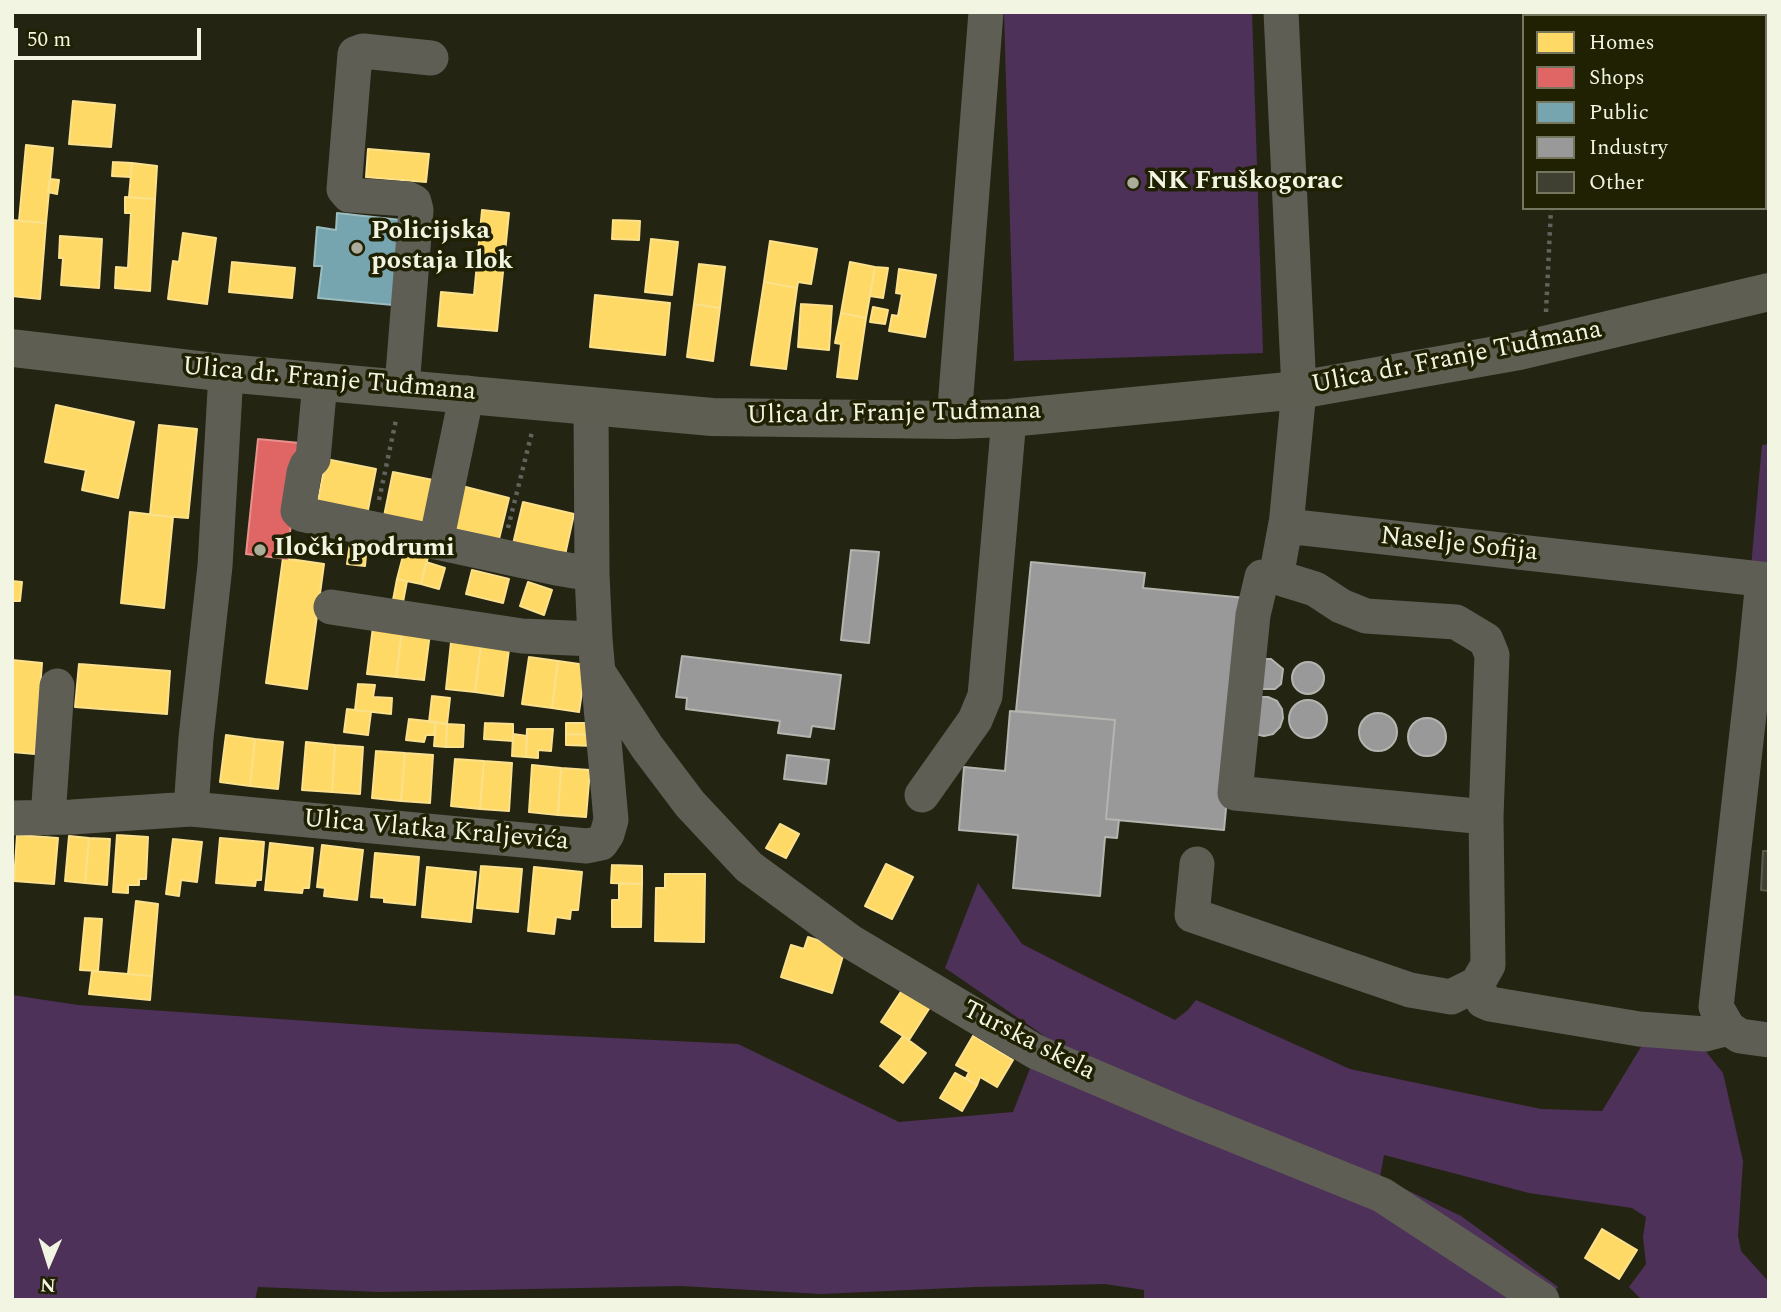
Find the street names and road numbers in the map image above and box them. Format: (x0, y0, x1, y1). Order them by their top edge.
street label: Ulica dr. Franje Tuđmana (1309, 316, 1605, 402)
street label: Ulica dr. Franje Tuđmana (181, 353, 477, 409)
street label: Ulica dr. Franje Tuđmana (746, 397, 1042, 433)
street label: Naselje Sofija (1379, 522, 1539, 570)
street label: Ulica Vlatka Kraljevića (302, 805, 570, 859)
street label: Turska skela (956, 995, 1100, 1089)

